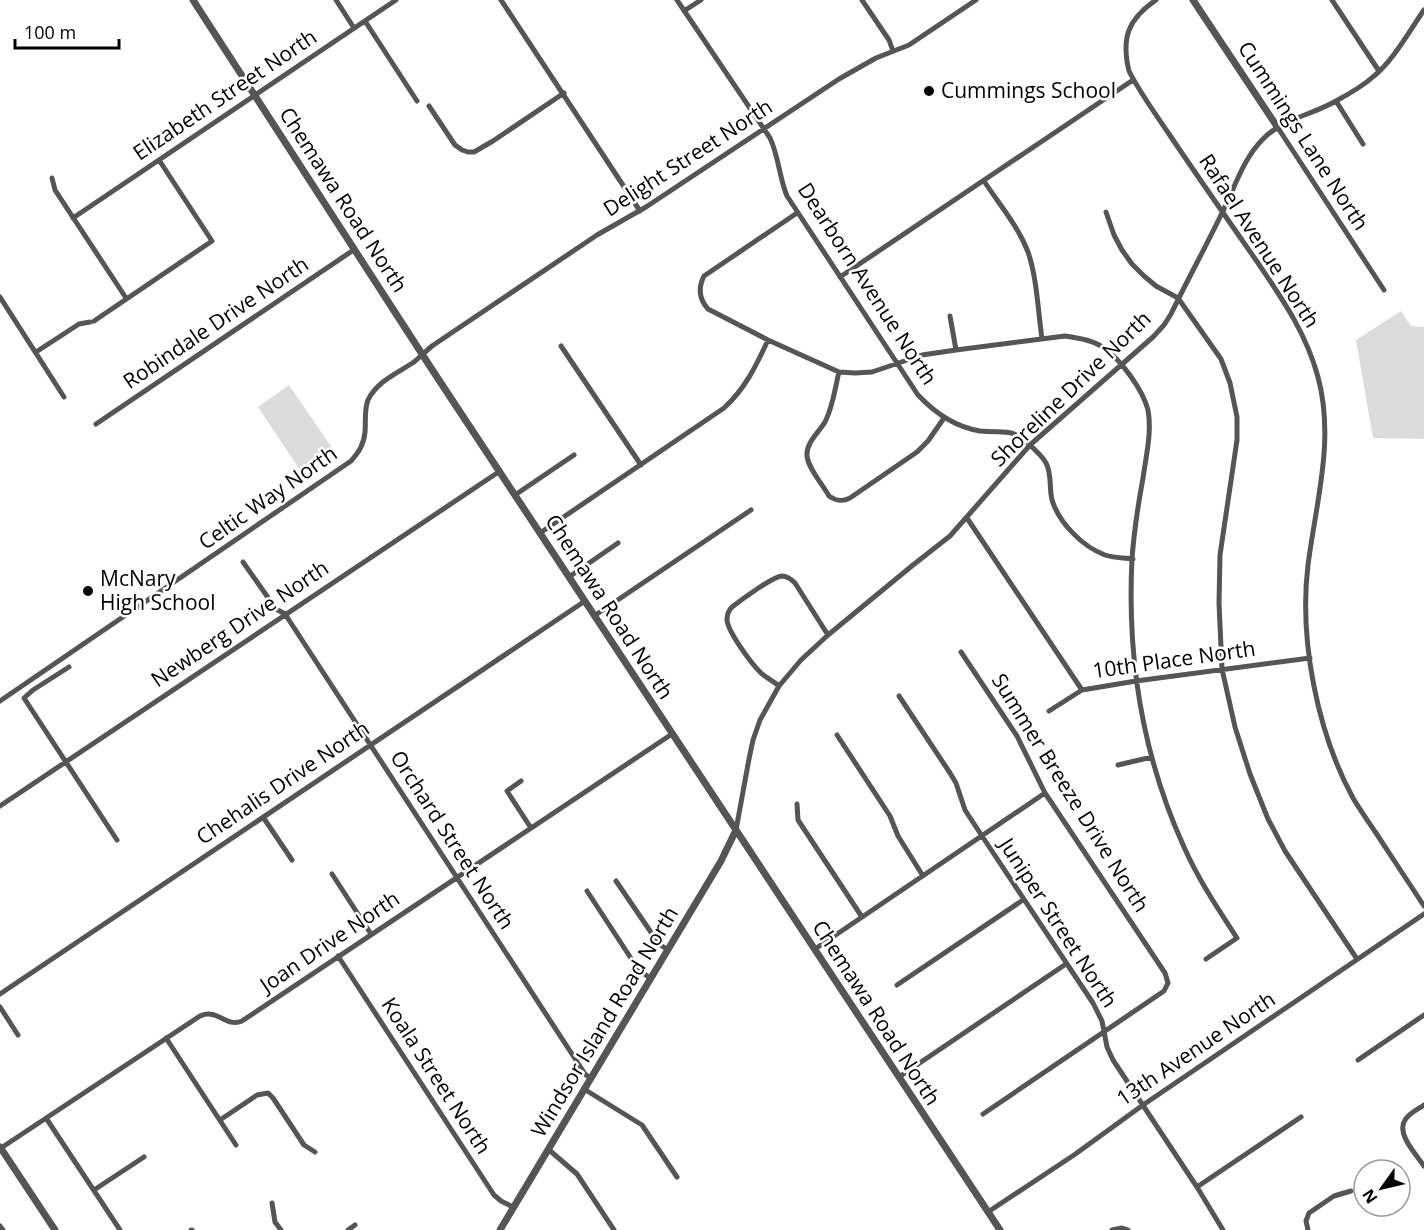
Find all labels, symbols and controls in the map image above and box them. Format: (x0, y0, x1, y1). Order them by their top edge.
scale bar (15, 12, 118, 50)
text: 100 m (24, 20, 76, 44)
street label: Elizabeth Street North (127, 22, 322, 166)
street label: Cummings Lane North (1232, 35, 1376, 235)
place label: Cummings School (941, 76, 1116, 104)
marker: Cummings School (922, 84, 936, 98)
street label: Delight Street North (597, 92, 777, 222)
street label: Chemawa Road North (273, 102, 414, 297)
street label: Rafael Avenue North (1193, 148, 1327, 333)
street label: Dearborn Avenue North (792, 177, 944, 390)
street label: Robindale Drive North (117, 250, 314, 395)
street label: Shoreline Drive North (984, 304, 1156, 472)
street label: Celtic Way North (193, 439, 342, 555)
street label: Chemawa Road North (539, 509, 680, 704)
street label: Newberg Drive North (145, 553, 334, 693)
place label: McNary High School (100, 564, 216, 616)
marker: McNary High School (81, 584, 95, 598)
street label: 10th Place North (1091, 634, 1257, 684)
street label: Summer Breeze Drive North (986, 668, 1156, 917)
street label: Chehalis Drive North (191, 714, 374, 850)
street label: Orchard Street North (384, 745, 521, 934)
street label: Juniper Street North (992, 831, 1124, 1013)
street label: Joan Drive North (253, 884, 405, 999)
street label: Windsor Island Road North (524, 901, 684, 1142)
street label: Chemawa Road North (806, 915, 947, 1110)
street label: 13th Avenue North (1111, 985, 1280, 1112)
street label: Koala Street North (376, 992, 498, 1159)
north arrow (1352, 1158, 1412, 1218)
text: N (1357, 1185, 1382, 1208)

